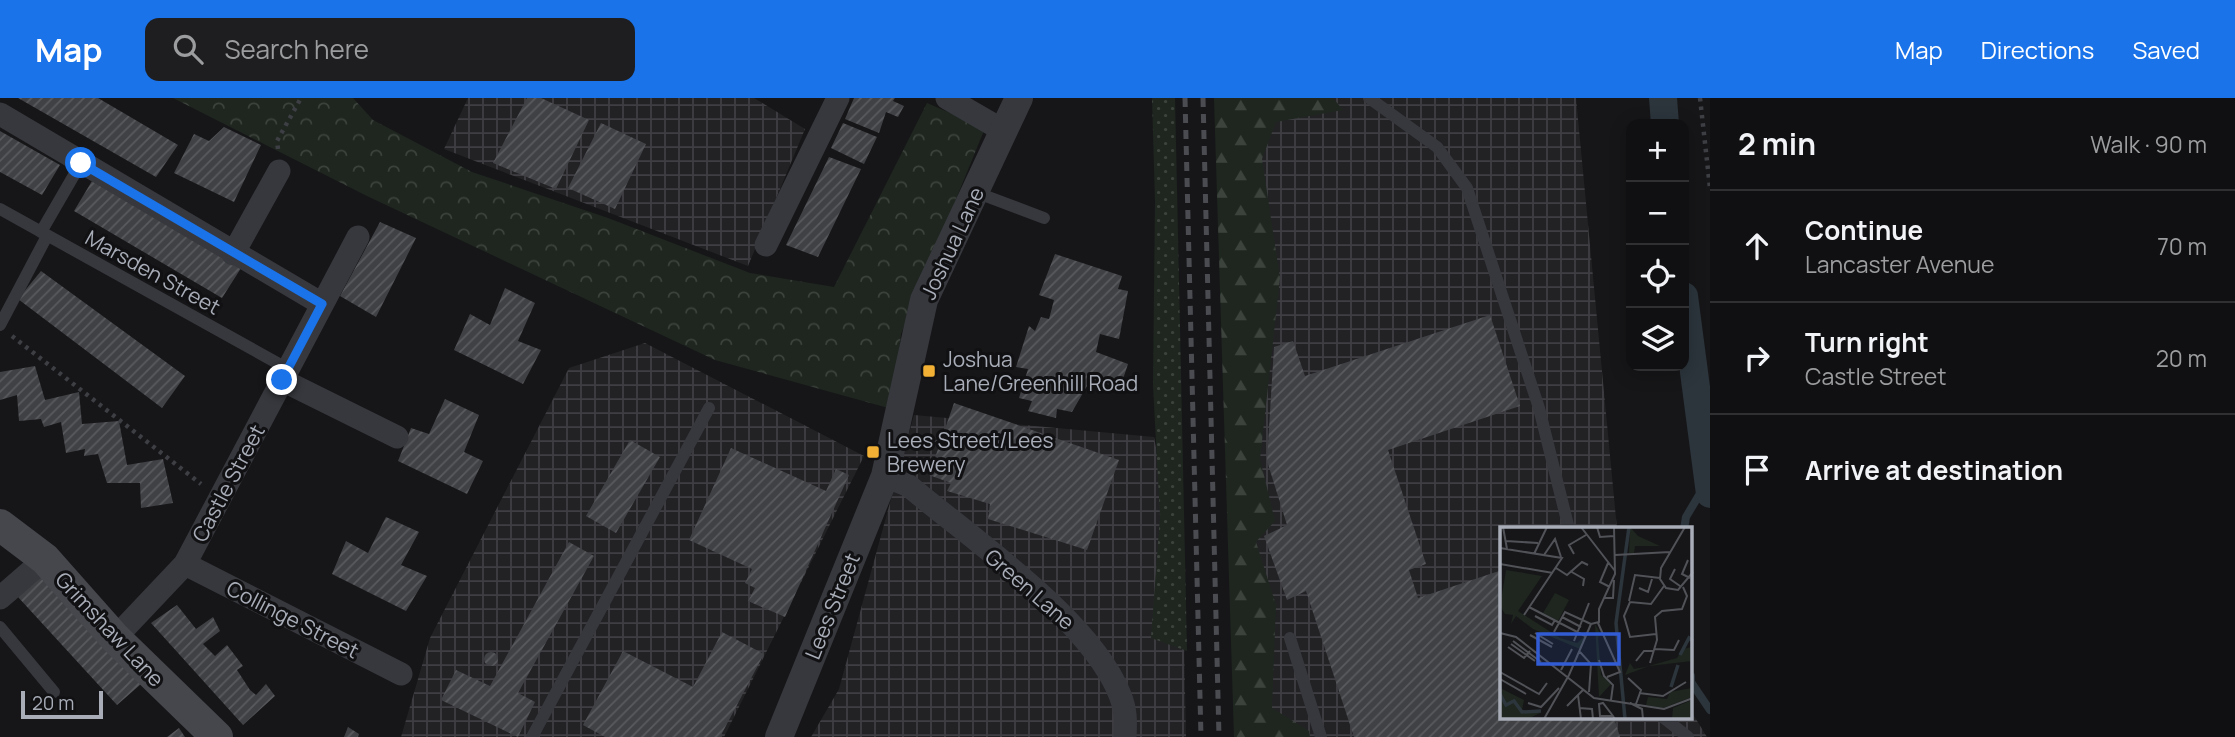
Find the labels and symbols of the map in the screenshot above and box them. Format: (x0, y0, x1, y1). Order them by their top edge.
route start (65, 147, 96, 178)
street label: Joshua Lane (914, 182, 990, 304)
street label: Marsden Street (81, 223, 225, 321)
place label: Joshua Lane/Greenhill Road (943, 345, 1138, 397)
marker: Joshua Lane/Greenhill Road (921, 363, 937, 379)
route end (266, 364, 297, 395)
street label: Castle Street (185, 419, 271, 547)
place label: Lees Street/Lees Brewery (887, 426, 1054, 478)
marker: Lees Street/Lees Brewery (865, 444, 881, 460)
inset map (1500, 527, 1692, 720)
street label: Green Lane (979, 542, 1081, 636)
street label: Lees Street (798, 549, 866, 663)
street label: Grimshaw Lane (50, 566, 170, 692)
street label: Collinge Street (222, 574, 364, 664)
scale bar (21, 688, 103, 720)

